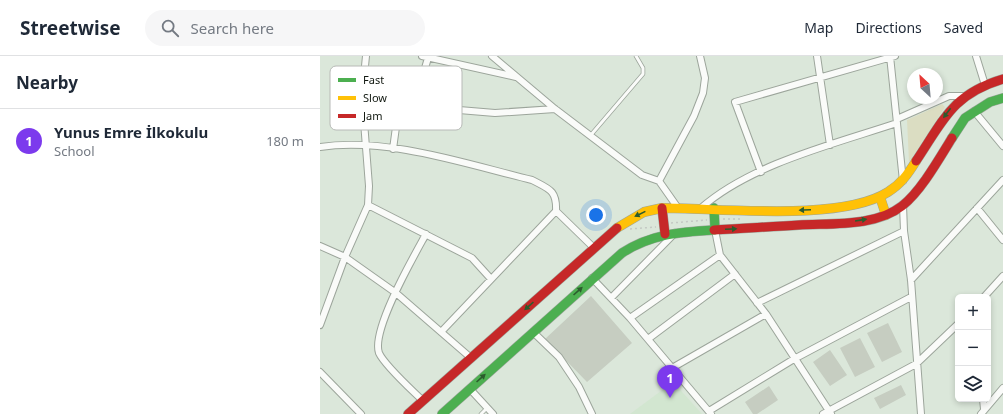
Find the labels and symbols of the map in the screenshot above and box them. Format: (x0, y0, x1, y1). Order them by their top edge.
legend (330, 66, 462, 130)
north arrow (907, 68, 943, 104)
text: Fast (363, 72, 384, 87)
text: Slow (363, 90, 387, 105)
text: Jam (362, 108, 382, 123)
one-way arrow (943, 108, 951, 118)
your location (586, 205, 606, 225)
one-way arrow (799, 206, 811, 213)
one-way arrow (634, 211, 646, 217)
one-way arrow (854, 217, 867, 223)
one-way arrow (725, 226, 737, 233)
one-way arrow (573, 286, 583, 296)
one-way arrow (525, 301, 534, 310)
pin: 1 (657, 365, 683, 398)
one-way arrow (476, 374, 487, 383)

